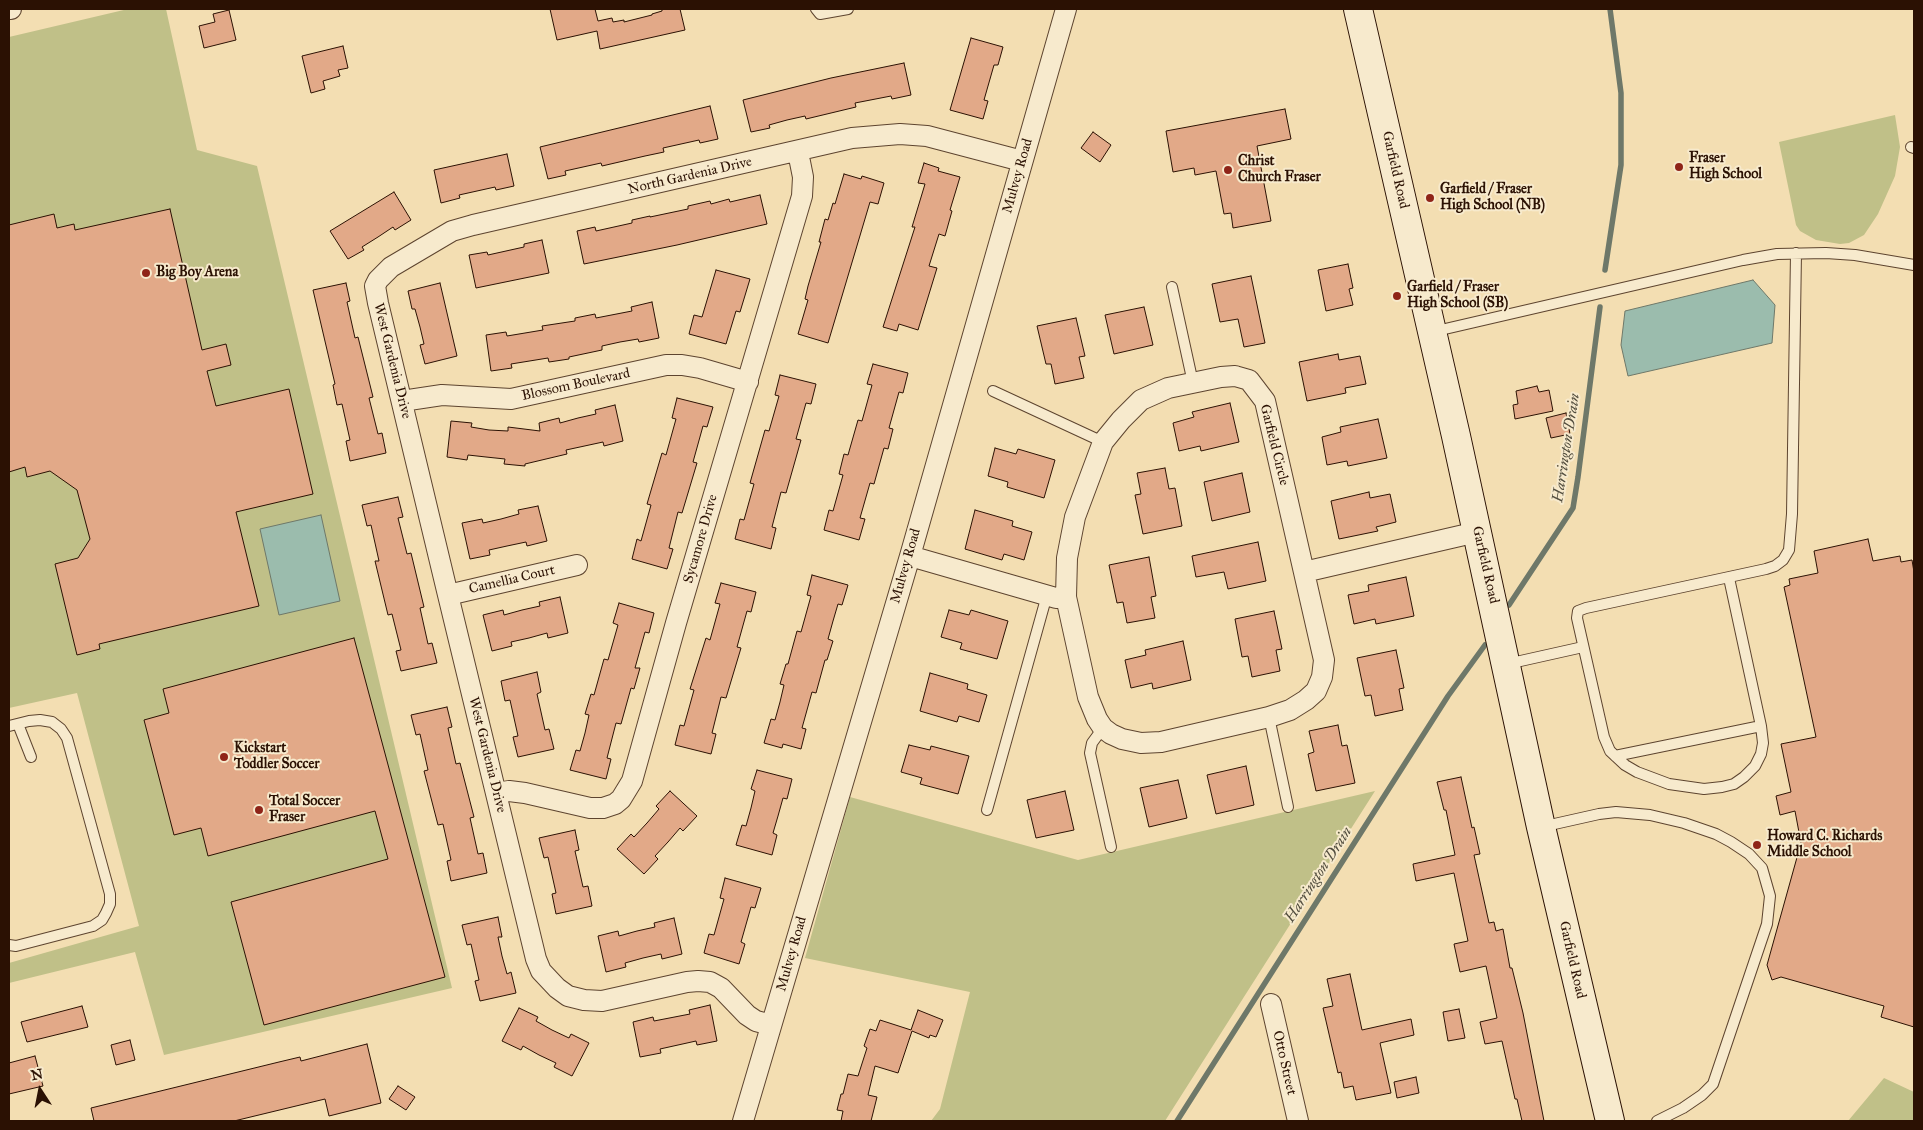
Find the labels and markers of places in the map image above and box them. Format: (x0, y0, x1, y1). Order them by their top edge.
place label: Fraser High School (1689, 151, 1762, 184)
place label: Christ Church Fraser (1238, 154, 1321, 186)
marker: Fraser High School (1673, 161, 1685, 173)
marker: Christ Church Fraser (1222, 164, 1234, 176)
place label: Garfield / Fraser High School (NB) (1440, 182, 1545, 214)
marker: Garfield / Fraser High School (NB) (1424, 192, 1436, 204)
place label: Big Boy Arena (156, 265, 238, 281)
marker: Big Boy Arena (140, 267, 152, 279)
place label: Garfield / Fraser High School (SB) (1407, 280, 1508, 312)
marker: Garfield / Fraser High School (SB) (1391, 290, 1403, 302)
place label: Kickstart Toddler Soccer (234, 741, 320, 774)
marker: Kickstart Toddler Soccer (218, 751, 230, 763)
place label: Total Soccer Fraser (269, 794, 340, 826)
marker: Total Soccer Fraser (253, 804, 265, 816)
place label: Howard C. Richards Middle School (1767, 829, 1882, 862)
marker: Howard C. Richards Middle School (1751, 839, 1763, 851)

